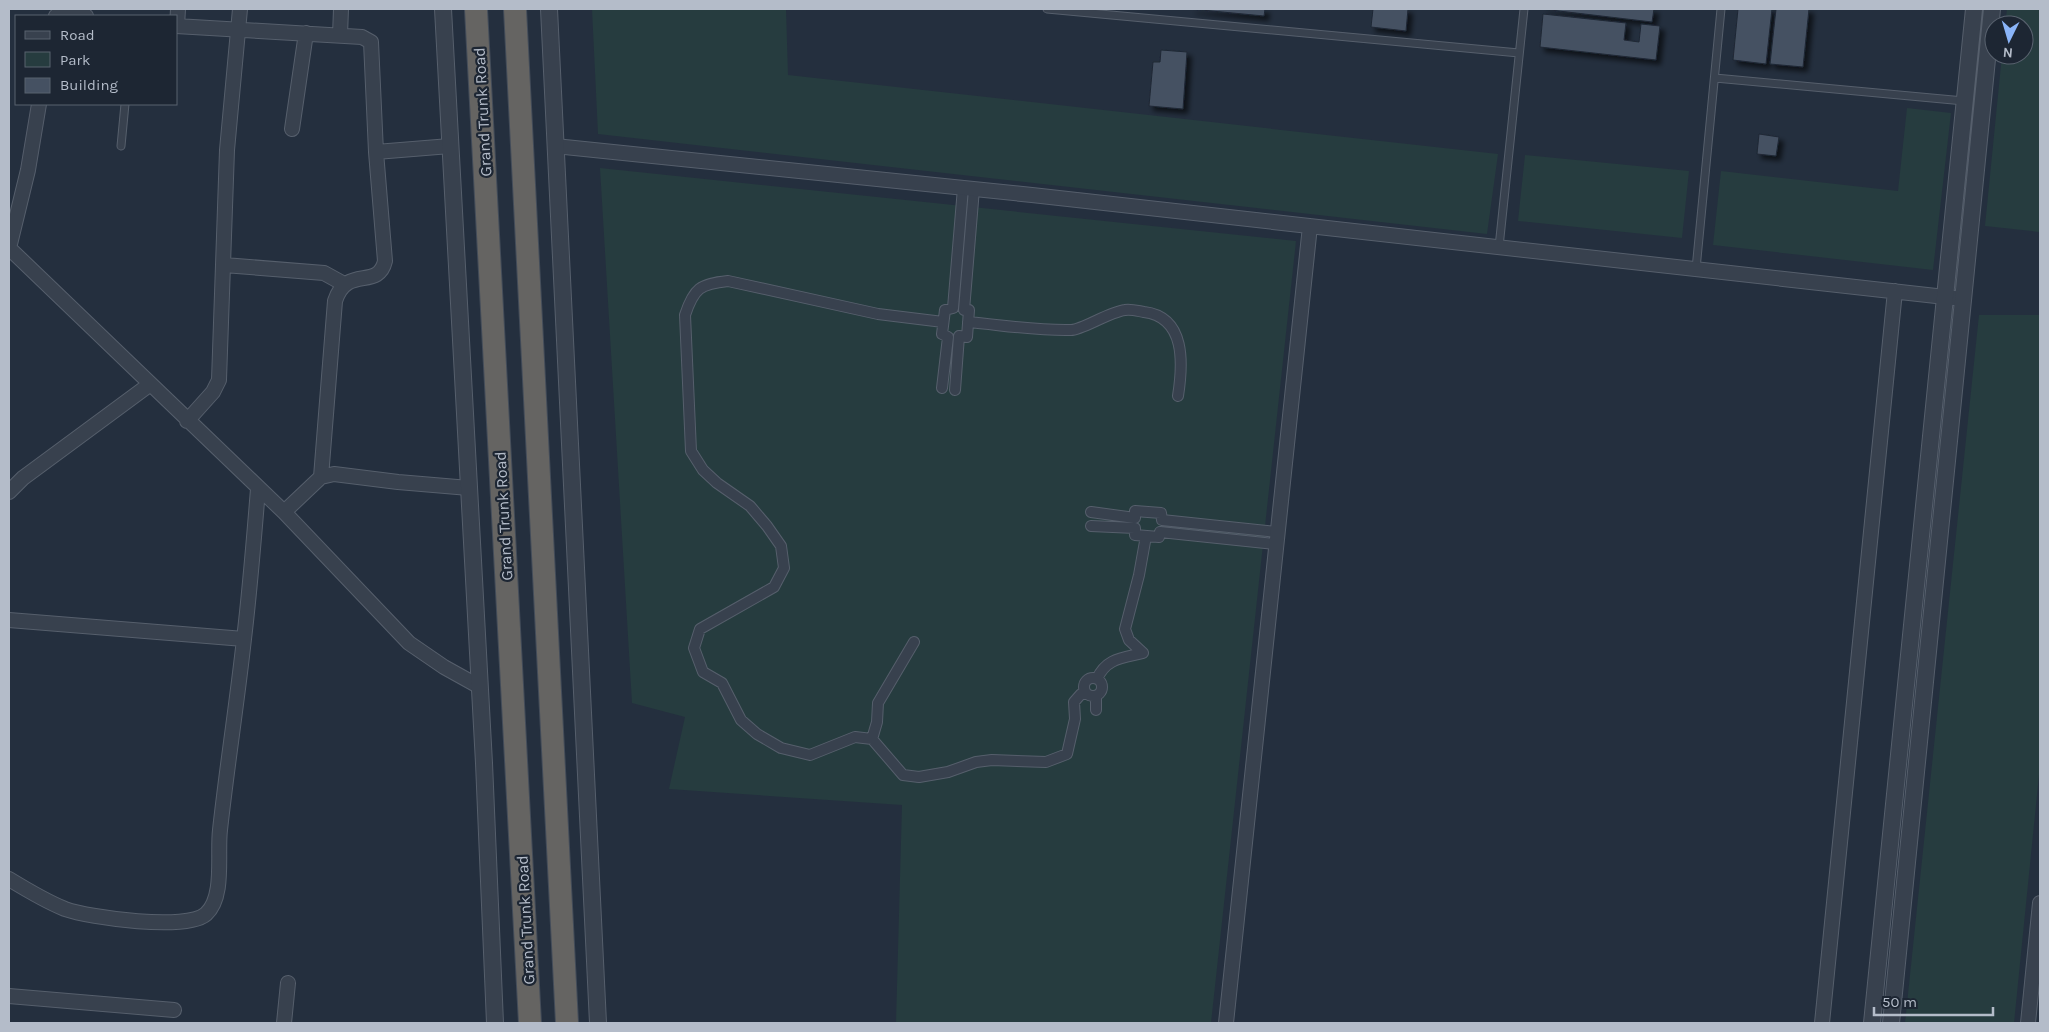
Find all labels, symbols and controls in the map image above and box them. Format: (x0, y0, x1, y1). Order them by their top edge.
legend (15, 15, 178, 105)
north arrow (1984, 15, 2034, 65)
text: Road (60, 26, 95, 44)
text: N (2002, 44, 2014, 61)
street label: Grand Trunk Road (470, 47, 495, 177)
text: Park (60, 51, 90, 69)
text: Building (60, 76, 118, 94)
street label: Grand Trunk Road (491, 451, 516, 581)
street label: Grand Trunk Road (513, 855, 538, 985)
scale bar (1874, 984, 1993, 1016)
text: 50 m (1882, 993, 1917, 1011)

